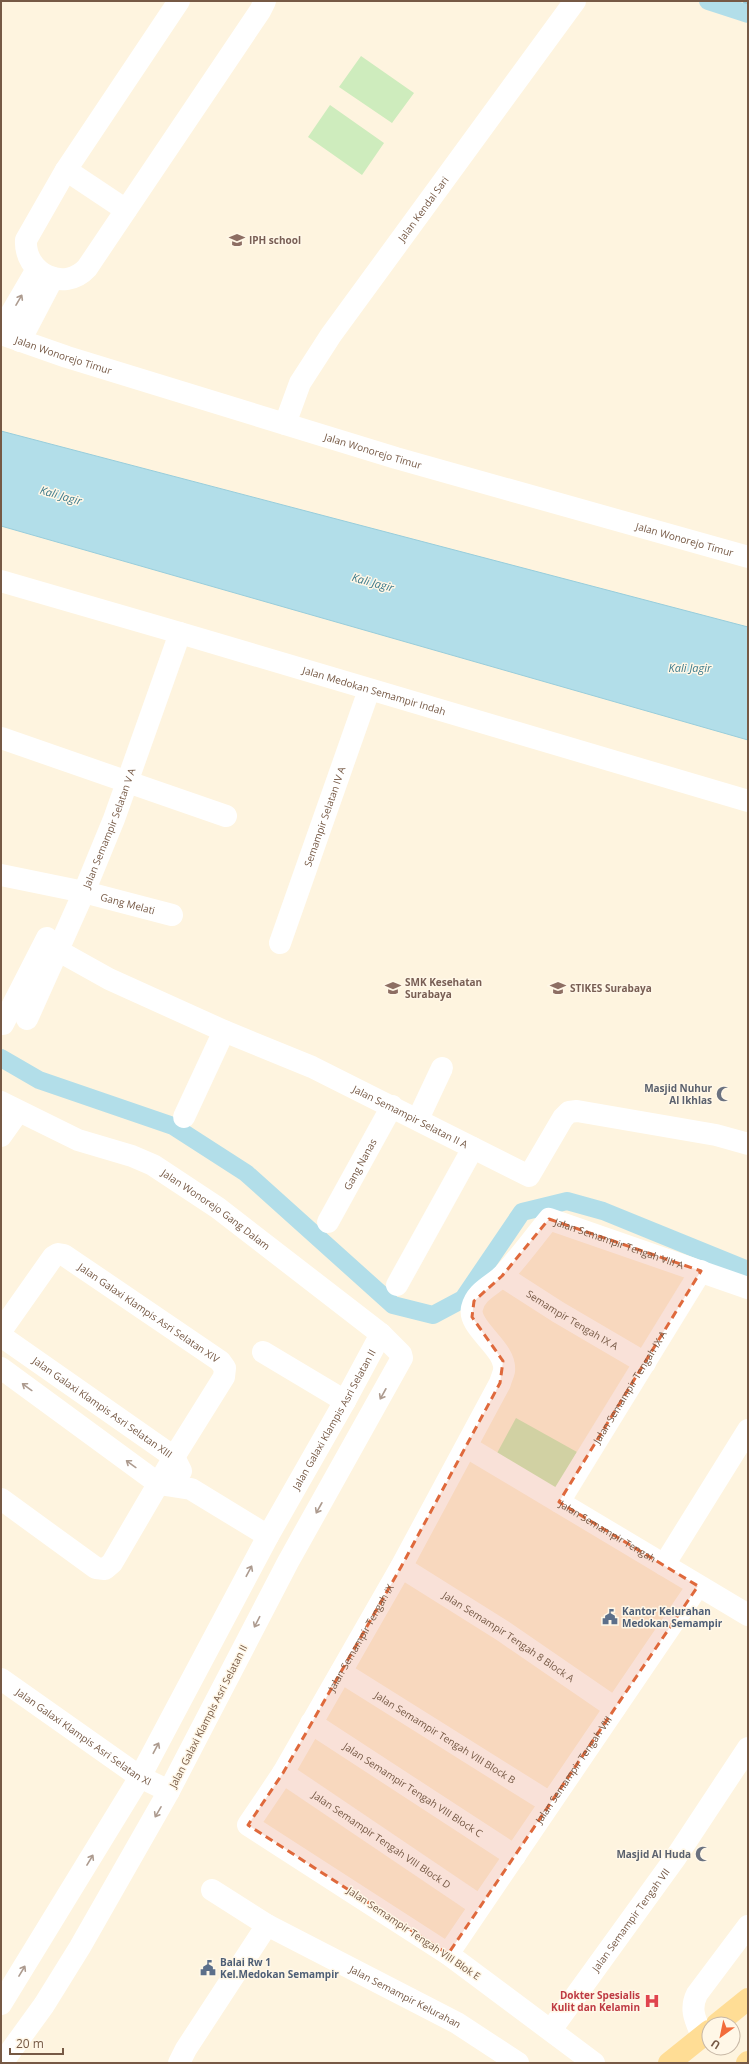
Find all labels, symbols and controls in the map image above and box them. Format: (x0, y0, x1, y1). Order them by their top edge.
street label: Jalan Kendal Sari (394, 173, 452, 245)
school or university icon: IPH school (228, 231, 246, 249)
place label: IPH school (249, 233, 301, 247)
one-way arrow (16, 294, 24, 306)
street label: Jalan Wonorejo Timur (12, 332, 114, 377)
street label: Jalan Wonorejo Timur (322, 429, 423, 472)
water label: Kali Jagir (38, 482, 84, 508)
street label: Jalan Wonorejo Timur (633, 519, 735, 560)
water label: Kali Jagir (350, 569, 396, 595)
water label: Kali Jagir (669, 660, 712, 675)
street label: Jalan Medokan Semampir Indah (300, 662, 448, 718)
street label: Semampir Selatan IV A (300, 764, 349, 869)
street label: Jalan Semampir Selatan V A (79, 765, 139, 891)
street label: Gang Melati (99, 890, 157, 917)
place label: SMK Kesehatan Surabaya (405, 975, 482, 1001)
school or university icon: SMK Kesehatan Surabaya (384, 979, 402, 997)
school or university icon: STIKES Surabaya (549, 979, 567, 997)
place label: STIKES Surabaya (570, 981, 652, 995)
street label: Jalan Semampir Selatan II A (350, 1081, 471, 1152)
place label: Masjid Nuhur Al Ikhlas (644, 1081, 712, 1107)
mosque icon: Masjid Nuhur Al Ikhlas (715, 1085, 733, 1103)
street label: Gang Nanas (340, 1136, 380, 1192)
street label: Jalan Wonorejo Gang Dalam (158, 1165, 273, 1253)
street label: Jalan Semampir Tengah VIII A (552, 1214, 687, 1273)
street label: Jalan Galaxi Klampis Asri Selatan XIV (75, 1259, 222, 1366)
street label: Semampir Tengah IX A (524, 1287, 622, 1353)
street label: Jalan Semampir Tengah IX A (589, 1327, 670, 1447)
street label: Jalan Galaxi Klampis Asri Selatan II (288, 1347, 379, 1493)
street label: Jalan Galaxi Klampis Asri Selatan XIII (29, 1353, 175, 1461)
one-way arrow (21, 1383, 32, 1391)
one-way arrow (378, 1388, 386, 1400)
one-way arrow (126, 1460, 137, 1468)
street label: Jalan Semampir Tengah (556, 1496, 659, 1565)
one-way arrow (314, 1502, 322, 1514)
one-way arrow (246, 1565, 253, 1577)
street label: Jalan Semampir Tengah IX (324, 1581, 397, 1694)
street label: Jalan Semampir Tengah 8 Block A (439, 1587, 578, 1685)
place label: Kantor Kelurahan Medokan Semampir (622, 1604, 723, 1630)
public building icon: Kantor Kelurahan Medokan Semampir (601, 1608, 619, 1626)
one-way arrow (253, 1616, 260, 1628)
street label: Jalan Galaxi Klampis Asri Selatan II (165, 1642, 250, 1791)
street label: Jalan Galaxi Klampis Asri Selatan XI (13, 1684, 154, 1788)
street label: Jalan Semampir Tengah VIII Block B (371, 1687, 518, 1787)
street label: Jalan Semampir Tengah VIII (531, 1713, 615, 1827)
street label: Jalan Semampir Tengah VIII Block C (340, 1739, 486, 1840)
one-way arrow (152, 1742, 160, 1754)
street label: Jalan Semampir Tengah VIII Block D (309, 1787, 454, 1891)
one-way arrow (153, 1806, 161, 1818)
mosque icon: Masjid Al Huda (694, 1845, 712, 1863)
place label: Masjid Al Huda (616, 1847, 691, 1861)
one-way arrow (86, 1854, 94, 1866)
street label: Jalan Semampir Tengah VII (588, 1865, 673, 1975)
street label: Jalan Semampir Tengah VIII Blok E (344, 1882, 483, 1983)
place label: Balai Rw 1 Kel.Medokan Semampir (220, 1955, 339, 1981)
public building icon: Balai Rw 1 Kel.Medokan Semampir (199, 1959, 217, 1977)
street label: Jalan Semampir Kelurahan (346, 1961, 464, 2031)
one-way arrow (18, 1965, 26, 1977)
place label: Dokter Spesialis Kulit dan Kelamin (551, 1988, 640, 2014)
hospital icon: Dokter Spesialis Kulit dan Kelamin (643, 1992, 661, 2010)
north arrow (701, 2016, 741, 2056)
scale bar (10, 2030, 63, 2056)
text: 20 m (16, 2035, 44, 2052)
text: U (708, 2036, 723, 2053)

